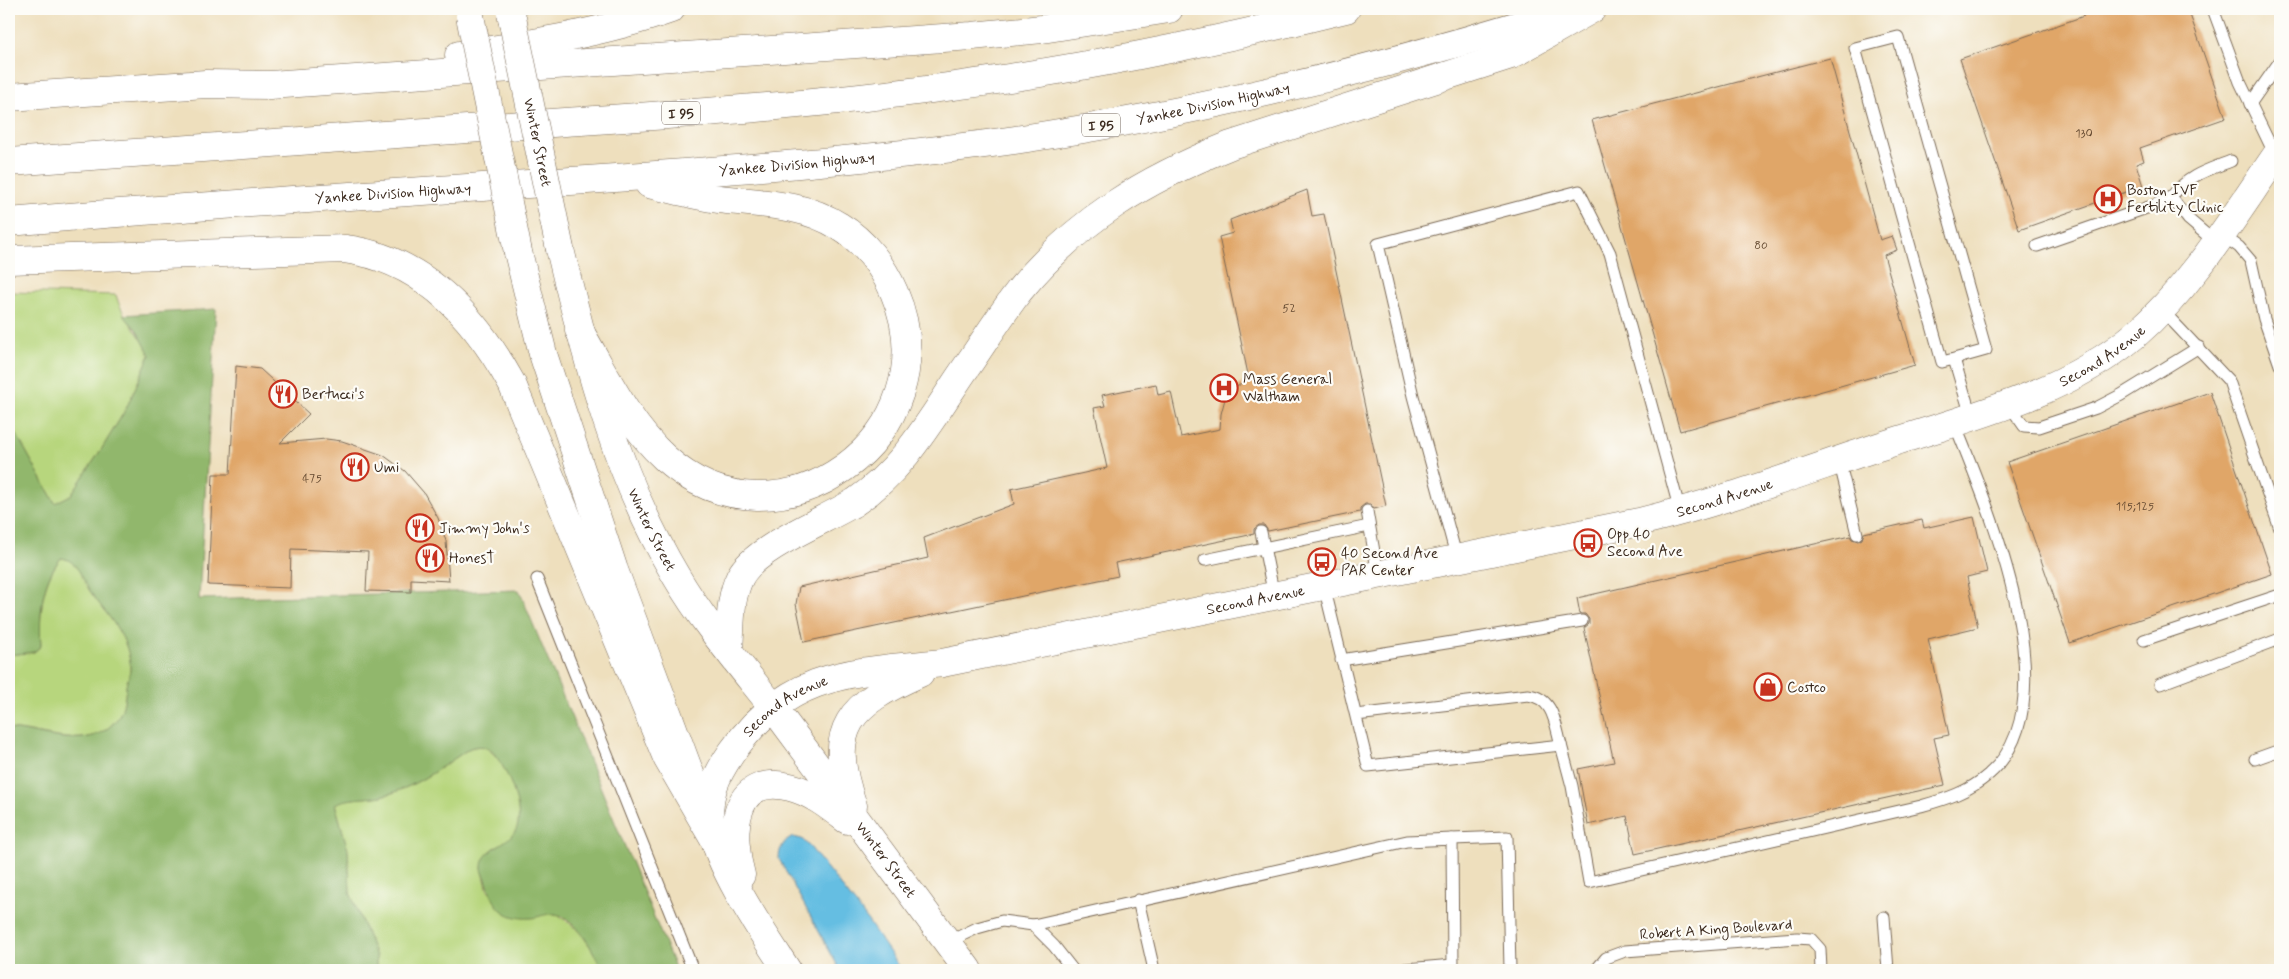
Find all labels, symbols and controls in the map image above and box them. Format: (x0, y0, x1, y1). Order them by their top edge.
street label: Yankee Division Highway (1135, 78, 1292, 130)
street label: Winter Street (518, 96, 556, 189)
road number: I 95 (662, 102, 700, 125)
road number: I 95 (1082, 114, 1120, 136)
house number: 130 (2075, 126, 2093, 142)
street label: Yankee Division Highway (718, 148, 876, 181)
street label: Yankee Division Highway (314, 179, 472, 209)
place label: Boston IVF Fertility Clinic (2127, 181, 2224, 218)
hospital icon: Boston IVF Fertility Clinic (2093, 184, 2123, 214)
house number: 80 (1754, 238, 1768, 254)
house number: 52 (1282, 301, 1296, 317)
street label: Second Avenue (2056, 321, 2151, 392)
place label: Mass General Waltham (1243, 370, 1332, 407)
hospital icon: Mass General Waltham (1209, 373, 1239, 403)
restaurant icon: Bertucci's (268, 379, 298, 409)
place label: Bertucci's (302, 385, 365, 405)
restaurant icon: Umi (340, 452, 370, 482)
place label: Umi (374, 458, 399, 478)
house number: 475 (302, 471, 322, 487)
street label: Second Avenue (1674, 474, 1776, 523)
street label: Winter Street (622, 485, 680, 575)
house number: 115;125 (2116, 499, 2154, 515)
restaurant icon: Jimmy John's (405, 513, 435, 543)
place label: Jimmy John's (439, 519, 530, 539)
place label: Opp 40 Second Ave (1607, 525, 1683, 562)
bus stop icon: Opp 40 Second Ave (1573, 528, 1603, 558)
restaurant icon: HonesT (415, 543, 445, 573)
place label: 40 Second Ave PAR Center (1341, 544, 1438, 581)
bus stop icon: 40 Second Ave PAR Center (1307, 547, 1337, 577)
place label: HonesT (449, 549, 495, 569)
street label: Second Avenue (1205, 581, 1307, 620)
street label: Second Avenue (739, 671, 831, 742)
shop icon: Costco (1753, 672, 1783, 702)
place label: Costco (1787, 678, 1826, 698)
street label: Winter Street (851, 818, 920, 903)
street label: Robert A King Boulevard (1639, 915, 1793, 946)

